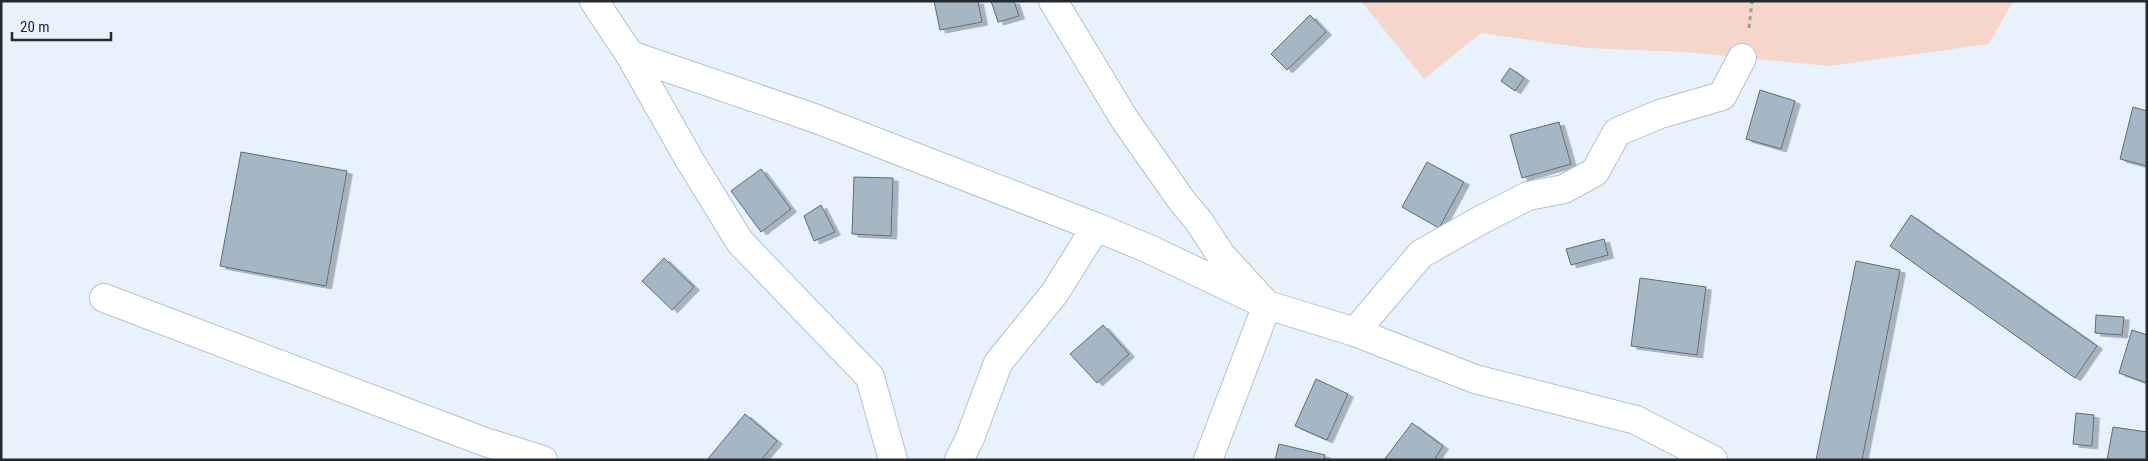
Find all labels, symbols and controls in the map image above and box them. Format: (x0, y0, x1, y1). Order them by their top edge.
scale bar (12, 10, 111, 42)
text: 20 m (20, 18, 50, 36)

